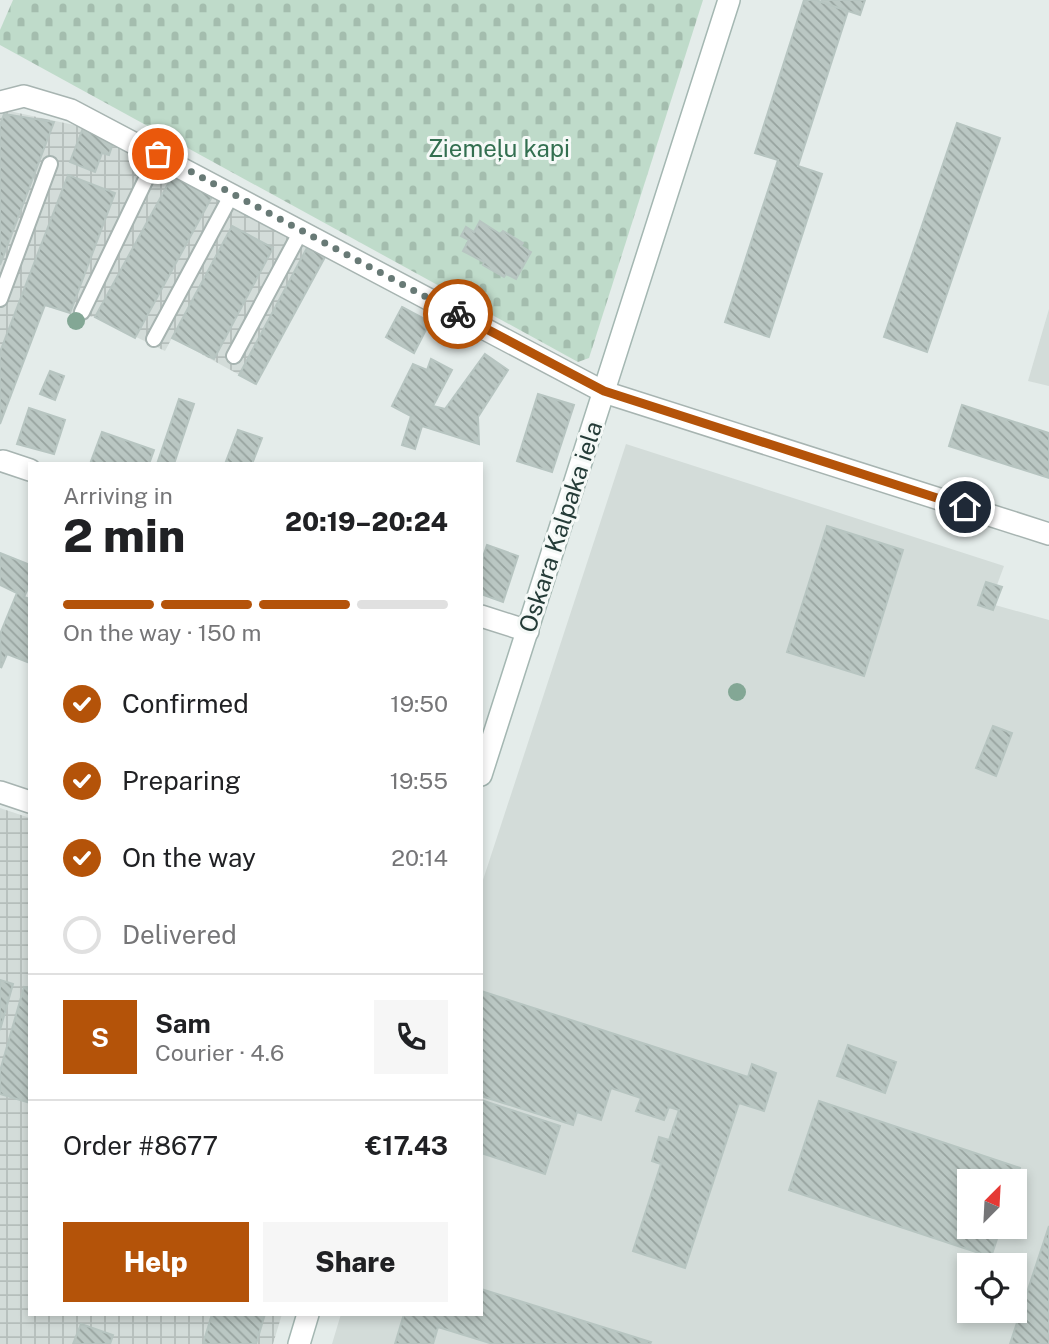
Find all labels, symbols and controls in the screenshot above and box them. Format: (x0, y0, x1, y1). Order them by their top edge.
pin (128, 124, 188, 184)
park label: Ziemeļu kapi (428, 134, 570, 162)
icon: bag (139, 135, 177, 173)
courier (423, 279, 493, 349)
icon: bike (439, 295, 477, 333)
street label: Oskara Kalpaka iela (513, 418, 607, 636)
pin (935, 477, 995, 537)
text: Arriving in (63, 482, 173, 509)
icon: home (946, 488, 984, 526)
text: 20:19–20:24 (285, 506, 448, 537)
text: 2 min (63, 508, 185, 562)
text: On the way · 150 m (63, 619, 261, 646)
icon: check (63, 685, 101, 723)
text: Confirmed (122, 688, 249, 719)
text: 19:50 (390, 690, 448, 717)
icon: check (63, 762, 101, 800)
text: Preparing (122, 765, 241, 796)
text: 19:55 (390, 767, 448, 794)
icon: check (63, 839, 101, 877)
text: On the way (122, 842, 256, 873)
text: 20:14 (391, 844, 448, 871)
text: Delivered (122, 919, 237, 950)
button: phone (374, 1000, 448, 1074)
text: Sam (155, 1008, 211, 1039)
text: S (91, 1022, 109, 1053)
text: Courier · 4.6 (155, 1039, 284, 1066)
text: Order #8677 (63, 1130, 218, 1161)
text: €17.43 (365, 1130, 448, 1161)
north arrow (957, 1169, 1027, 1239)
map controls (957, 1169, 1027, 1323)
button: Help (63, 1222, 249, 1302)
button: Share (263, 1222, 448, 1302)
button: locate (957, 1253, 1027, 1323)

